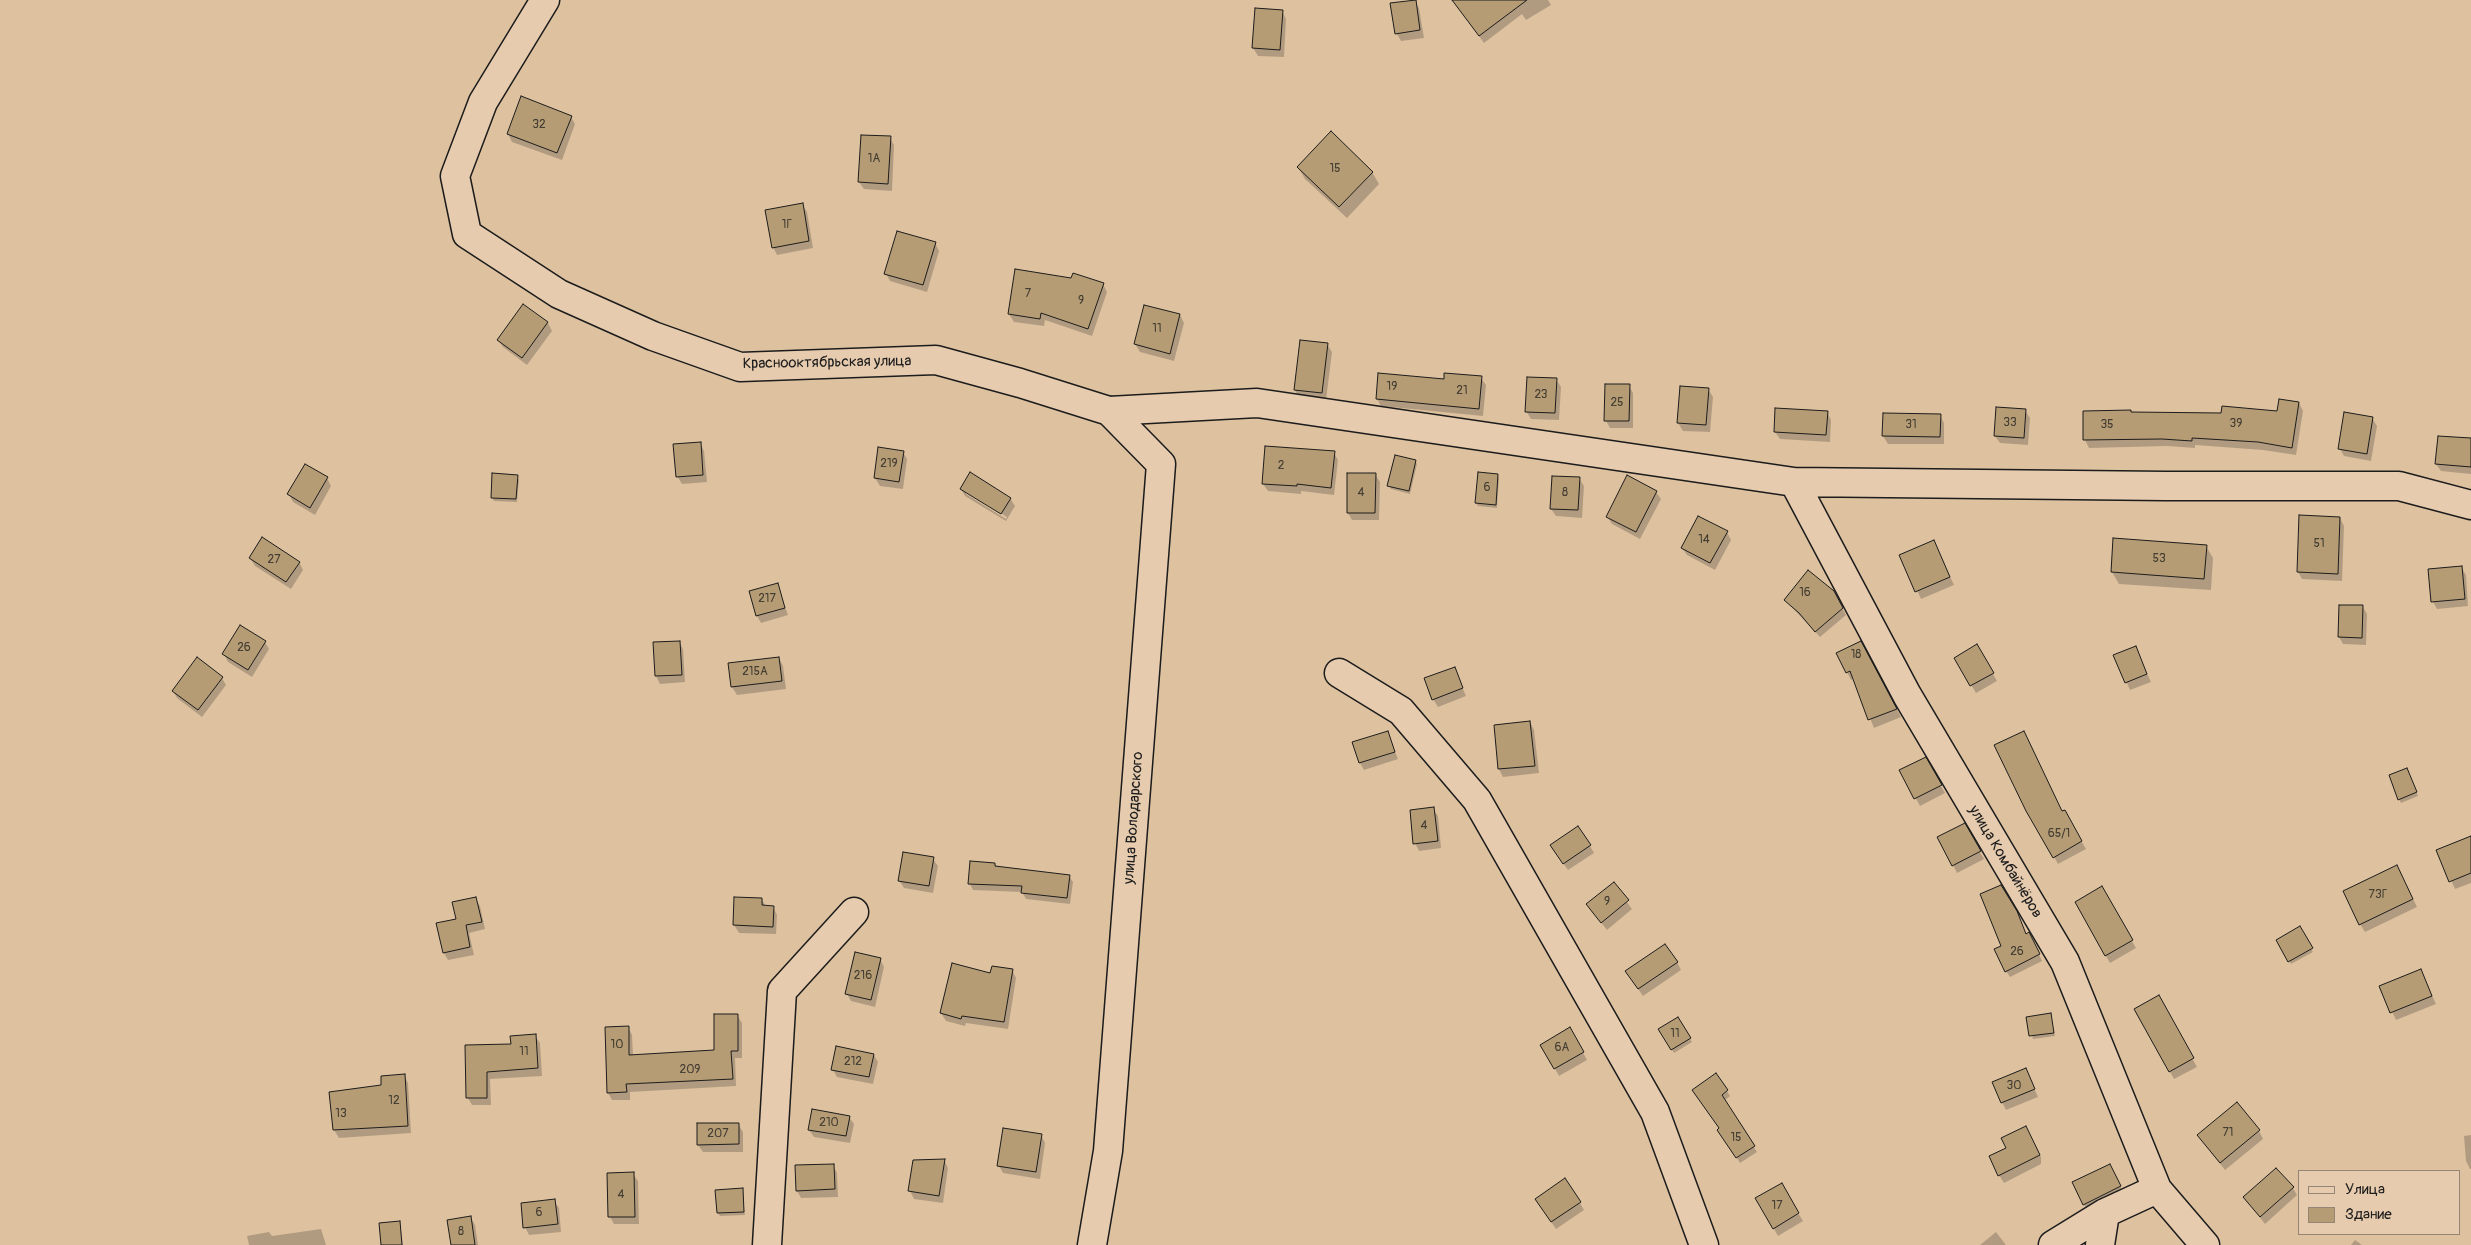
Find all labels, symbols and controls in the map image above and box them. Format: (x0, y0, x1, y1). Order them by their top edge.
house number: 32 (532, 118, 546, 132)
house number: 1А (868, 152, 880, 166)
house number: 15 (1329, 162, 1341, 176)
house number: 1Г (782, 218, 792, 232)
house number: 7 (1025, 287, 1031, 301)
house number: 9 (1078, 294, 1084, 308)
house number: 11 (1152, 322, 1162, 336)
street label: Краснооктябрьская улица (742, 353, 912, 373)
house number: 19 (1387, 380, 1397, 394)
house number: 21 (1456, 384, 1468, 398)
house number: 23 (1534, 388, 1548, 402)
house number: 25 (1610, 396, 1624, 410)
house number: 33 (2003, 416, 2017, 430)
house number: 39 (2230, 417, 2242, 431)
house number: 31 (1905, 418, 1917, 432)
house number: 35 (2100, 418, 2114, 432)
house number: 219 (880, 457, 898, 471)
house number: 2 (1278, 459, 1284, 473)
house number: 6 (1484, 481, 1490, 495)
house number: 4 (1358, 486, 1364, 500)
house number: 8 (1562, 486, 1568, 500)
house number: 14 (1698, 533, 1710, 547)
house number: 51 (2313, 537, 2325, 551)
house number: 53 (2152, 552, 2166, 566)
house number: 27 (267, 553, 281, 567)
house number: 16 (1799, 586, 1811, 600)
house number: 217 (758, 592, 776, 606)
house number: 26 (237, 641, 251, 655)
house number: 18 (1851, 648, 1861, 662)
house number: 215А (742, 665, 768, 679)
street label: улица Володарского (1120, 751, 1148, 885)
street label: улица Комбайнёров (1964, 802, 2046, 922)
house number: 4 (1421, 819, 1427, 833)
house number: 65/1 (2048, 827, 2070, 841)
house number: 73Г (2369, 888, 2387, 902)
house number: 9 (1604, 895, 1610, 909)
house number: 26 (2010, 945, 2024, 959)
house number: 216 (854, 969, 872, 983)
house number: 11 (1670, 1027, 1680, 1041)
house number: 10 (611, 1038, 623, 1052)
house number: 6А (1555, 1041, 1569, 1055)
house number: 11 (519, 1045, 529, 1059)
house number: 212 (844, 1055, 862, 1069)
house number: 209 (679, 1063, 701, 1077)
house number: 30 (2007, 1079, 2021, 1093)
house number: 12 (388, 1094, 400, 1108)
house number: 13 (335, 1107, 347, 1121)
house number: 210 (819, 1116, 839, 1130)
house number: 71 (2222, 1126, 2234, 1140)
house number: 207 (707, 1127, 729, 1141)
house number: 15 (1730, 1131, 1742, 1145)
legend (2298, 1170, 2461, 1235)
text: Улица (2345, 1180, 2385, 1199)
house number: 4 (618, 1188, 624, 1202)
house number: 17 (1771, 1199, 1783, 1213)
text: Здание (2345, 1205, 2392, 1224)
house number: 6 (536, 1206, 542, 1220)
house number: 8 (458, 1225, 464, 1239)

